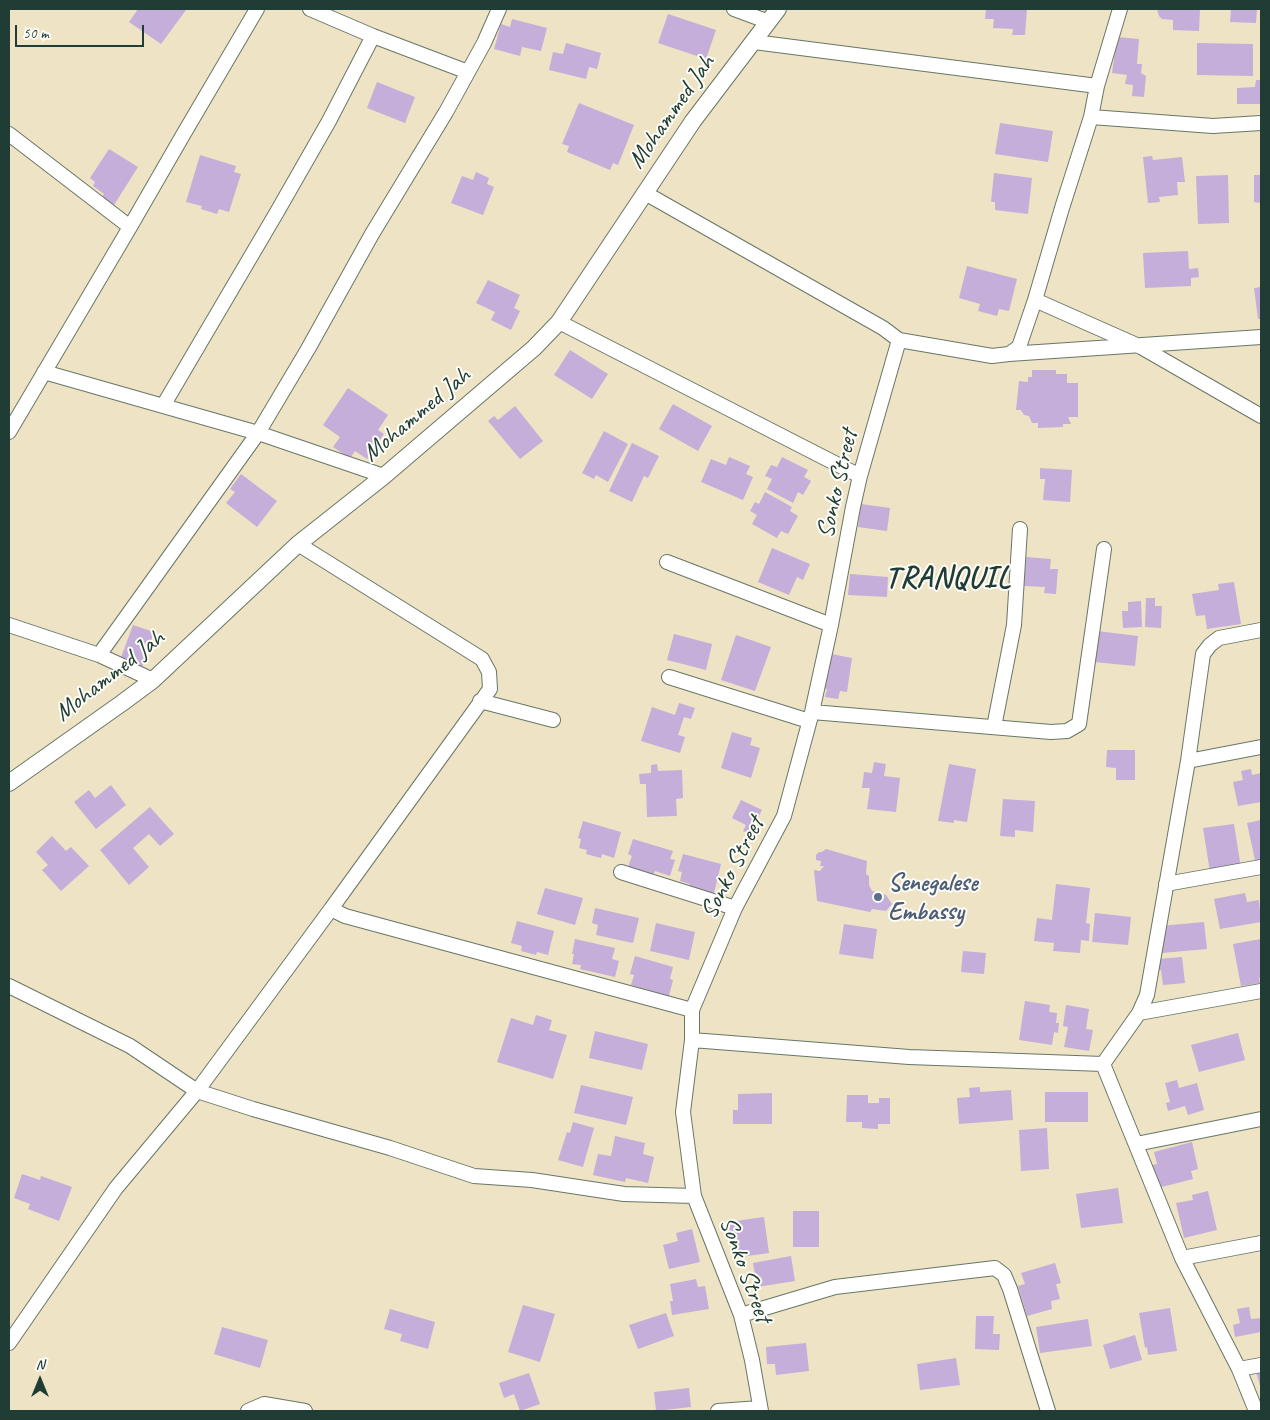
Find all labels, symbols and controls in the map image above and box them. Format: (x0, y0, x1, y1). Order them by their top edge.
scale bar (18, 15, 146, 47)
text: 50 m (23, 24, 49, 43)
street label: Mohammed Jah (622, 49, 722, 175)
street label: Mohammed Jah (357, 361, 477, 469)
street label: Sonko Street (811, 427, 865, 541)
district label: TRANQUIL (885, 561, 1011, 597)
street label: Mohammed Jah (49, 624, 171, 728)
street label: Sonko Street (695, 812, 771, 924)
place label: Senegalese Embassy (888, 868, 978, 927)
marker: Senegalese Embassy (872, 891, 884, 903)
street label: Sonko Street (712, 1213, 778, 1327)
north arrow (15, 1355, 65, 1405)
text: N (36, 1356, 44, 1373)

